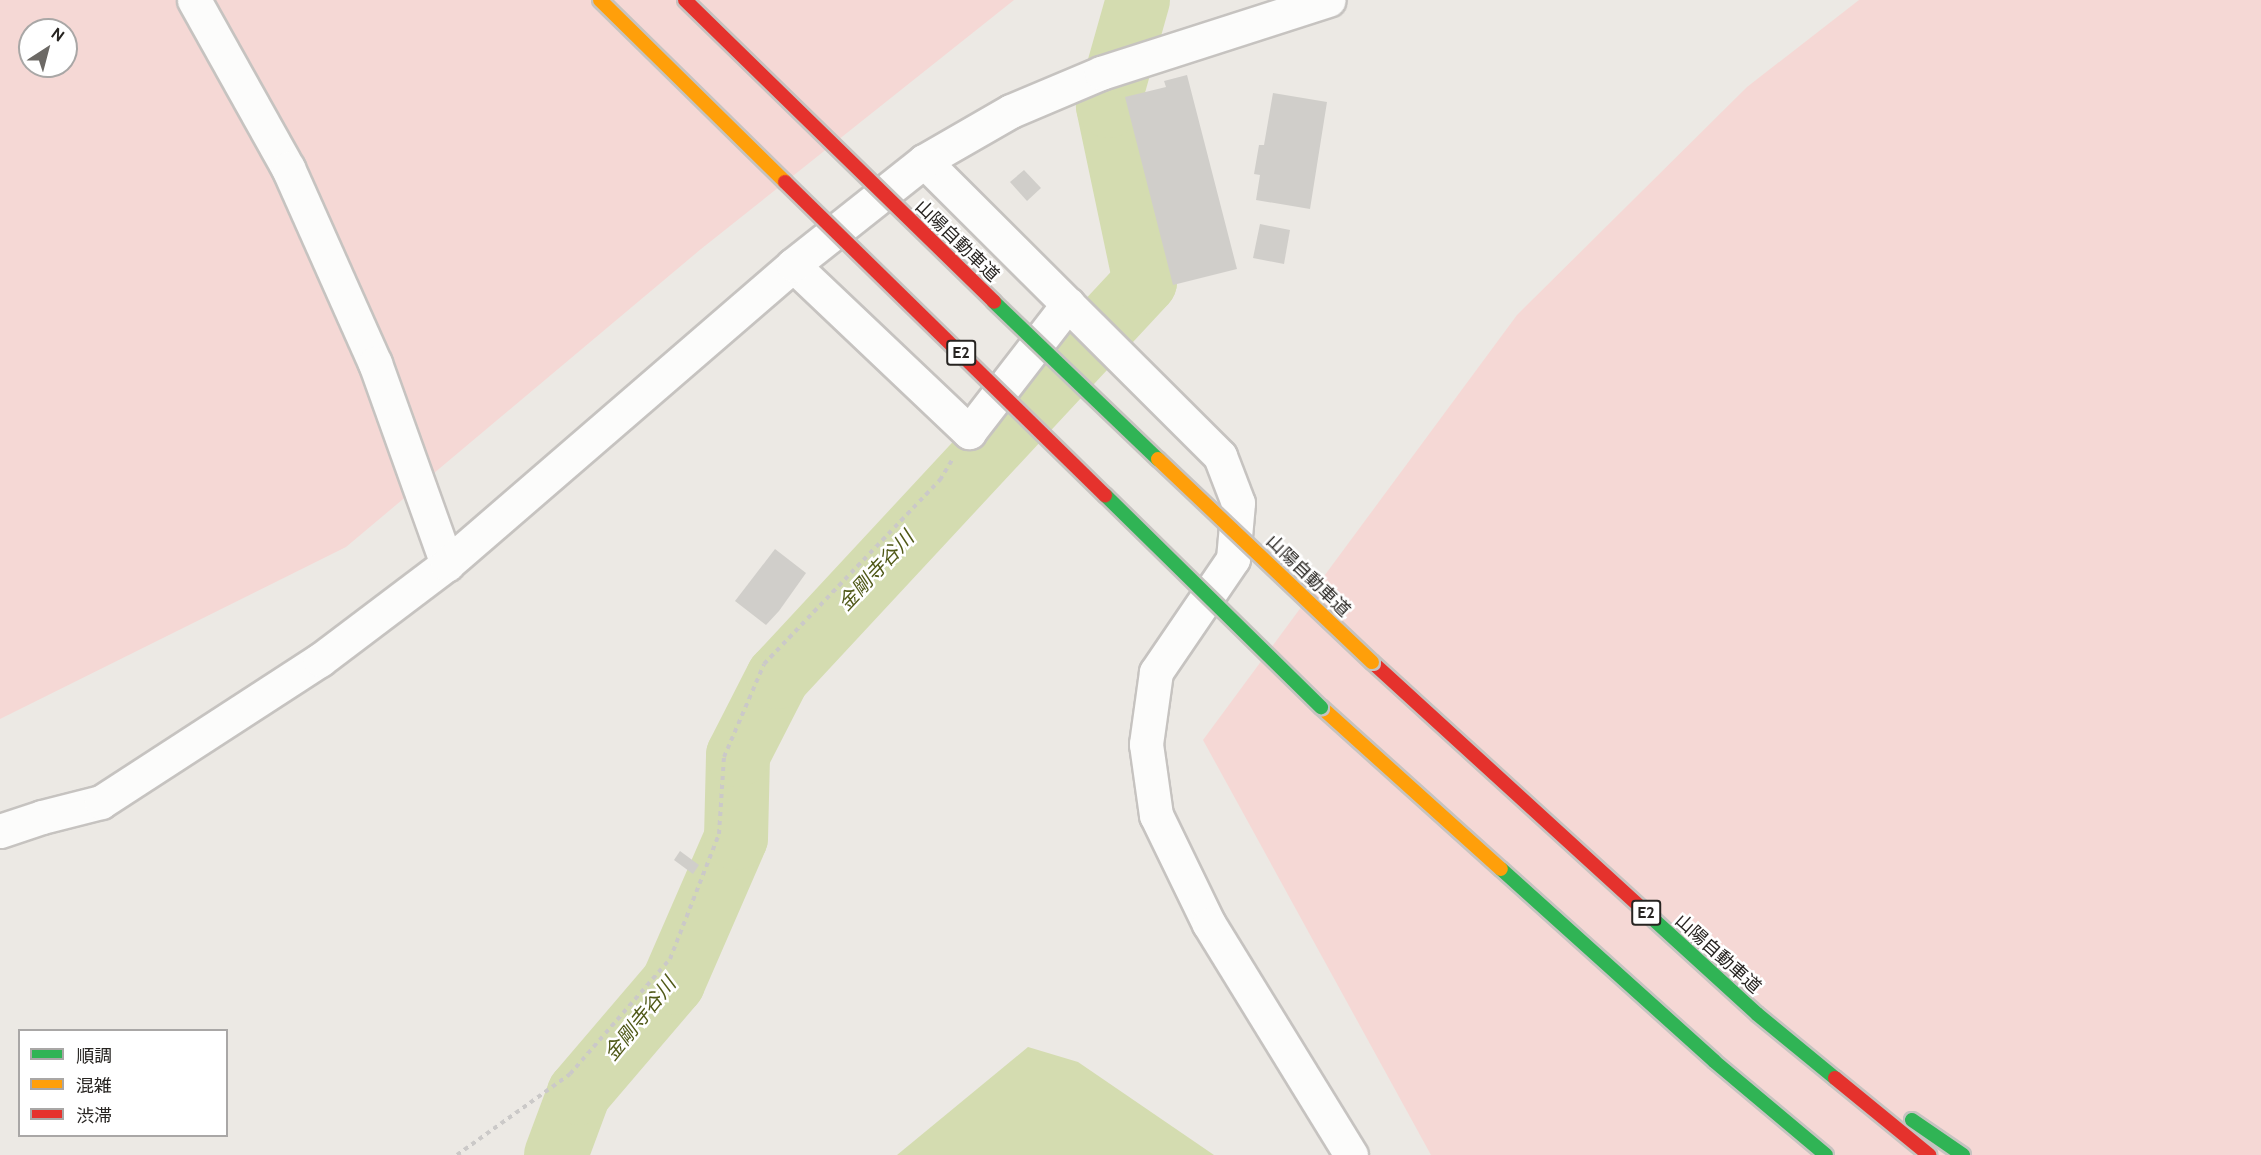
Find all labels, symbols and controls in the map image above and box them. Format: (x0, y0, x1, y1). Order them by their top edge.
north arrow (18, 18, 78, 78)
text: N (48, 24, 68, 46)
street label: 山陽自動車道 (911, 196, 1003, 286)
road number: E2 (946, 340, 976, 366)
water label: 金剛寺谷川 (833, 526, 919, 616)
street label: 山陽自動車道 (1262, 531, 1354, 621)
road number: E2 (1631, 900, 1661, 926)
street label: 山陽自動車道 (1671, 910, 1765, 998)
water label: 金剛寺谷川 (599, 973, 681, 1065)
legend (18, 1029, 228, 1137)
text: 順調 (76, 1045, 112, 1067)
text: 混雑 (76, 1075, 112, 1097)
text: 渋滞 (76, 1105, 112, 1127)

